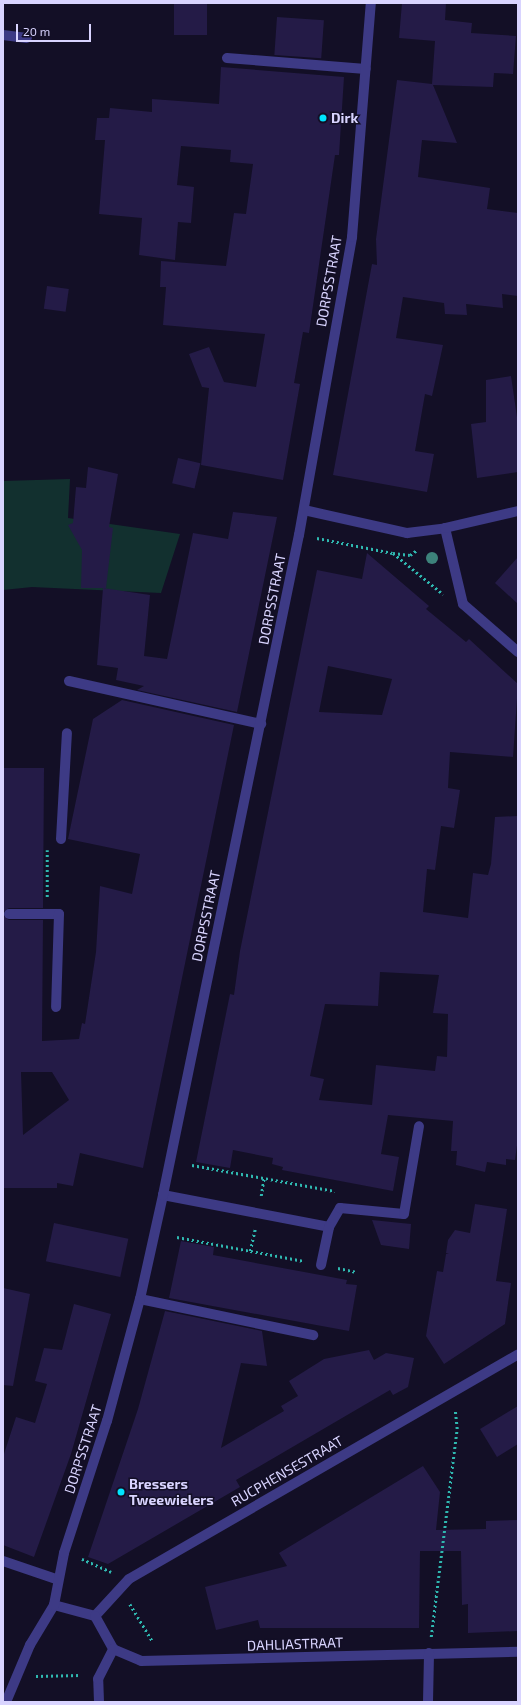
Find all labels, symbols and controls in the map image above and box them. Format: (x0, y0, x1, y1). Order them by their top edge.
scale bar (18, 16, 93, 42)
text: 20 m (23, 24, 50, 38)
place label: Dirk (331, 110, 358, 126)
marker: Dirk (318, 113, 328, 123)
street label: DORPSSTRAAT (313, 234, 345, 328)
street label: DORPSSTRAAT (255, 552, 289, 646)
street label: DORPSSTRAAT (188, 869, 224, 963)
street label: DORPSSTRAAT (61, 1402, 105, 1496)
street label: RUCPHENSESTRAAT (228, 1432, 346, 1510)
place label: Bressers Tweewielers (129, 1476, 214, 1508)
marker: Bressers Tweewielers (116, 1487, 126, 1497)
street label: DAHLIASTRAAT (247, 1634, 343, 1654)

